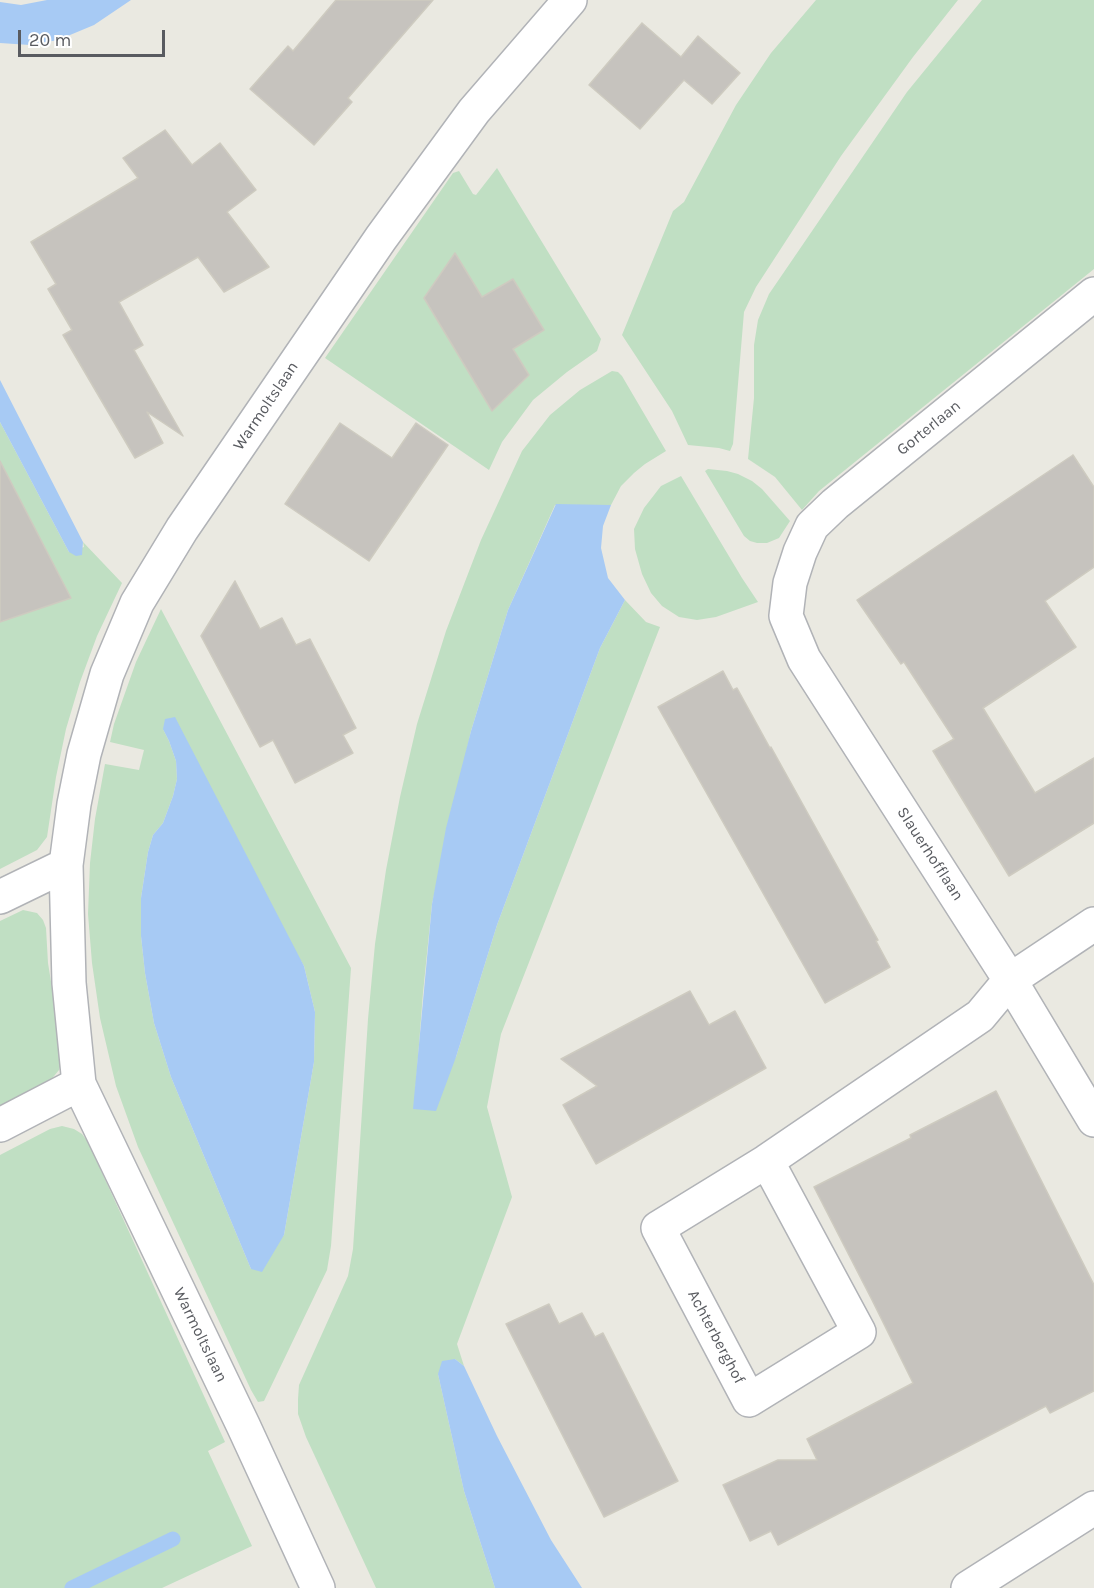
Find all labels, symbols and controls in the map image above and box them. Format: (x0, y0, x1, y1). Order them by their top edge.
scale bar (21, 18, 168, 56)
text: 20 m (29, 29, 71, 51)
street label: Warmoltslaan (229, 358, 303, 454)
street label: Gorterlaan (893, 396, 965, 460)
street label: Slauerhofflaan (893, 804, 967, 904)
street label: Warmoltslaan (169, 1285, 231, 1385)
street label: Achterberghof (683, 1287, 749, 1387)

